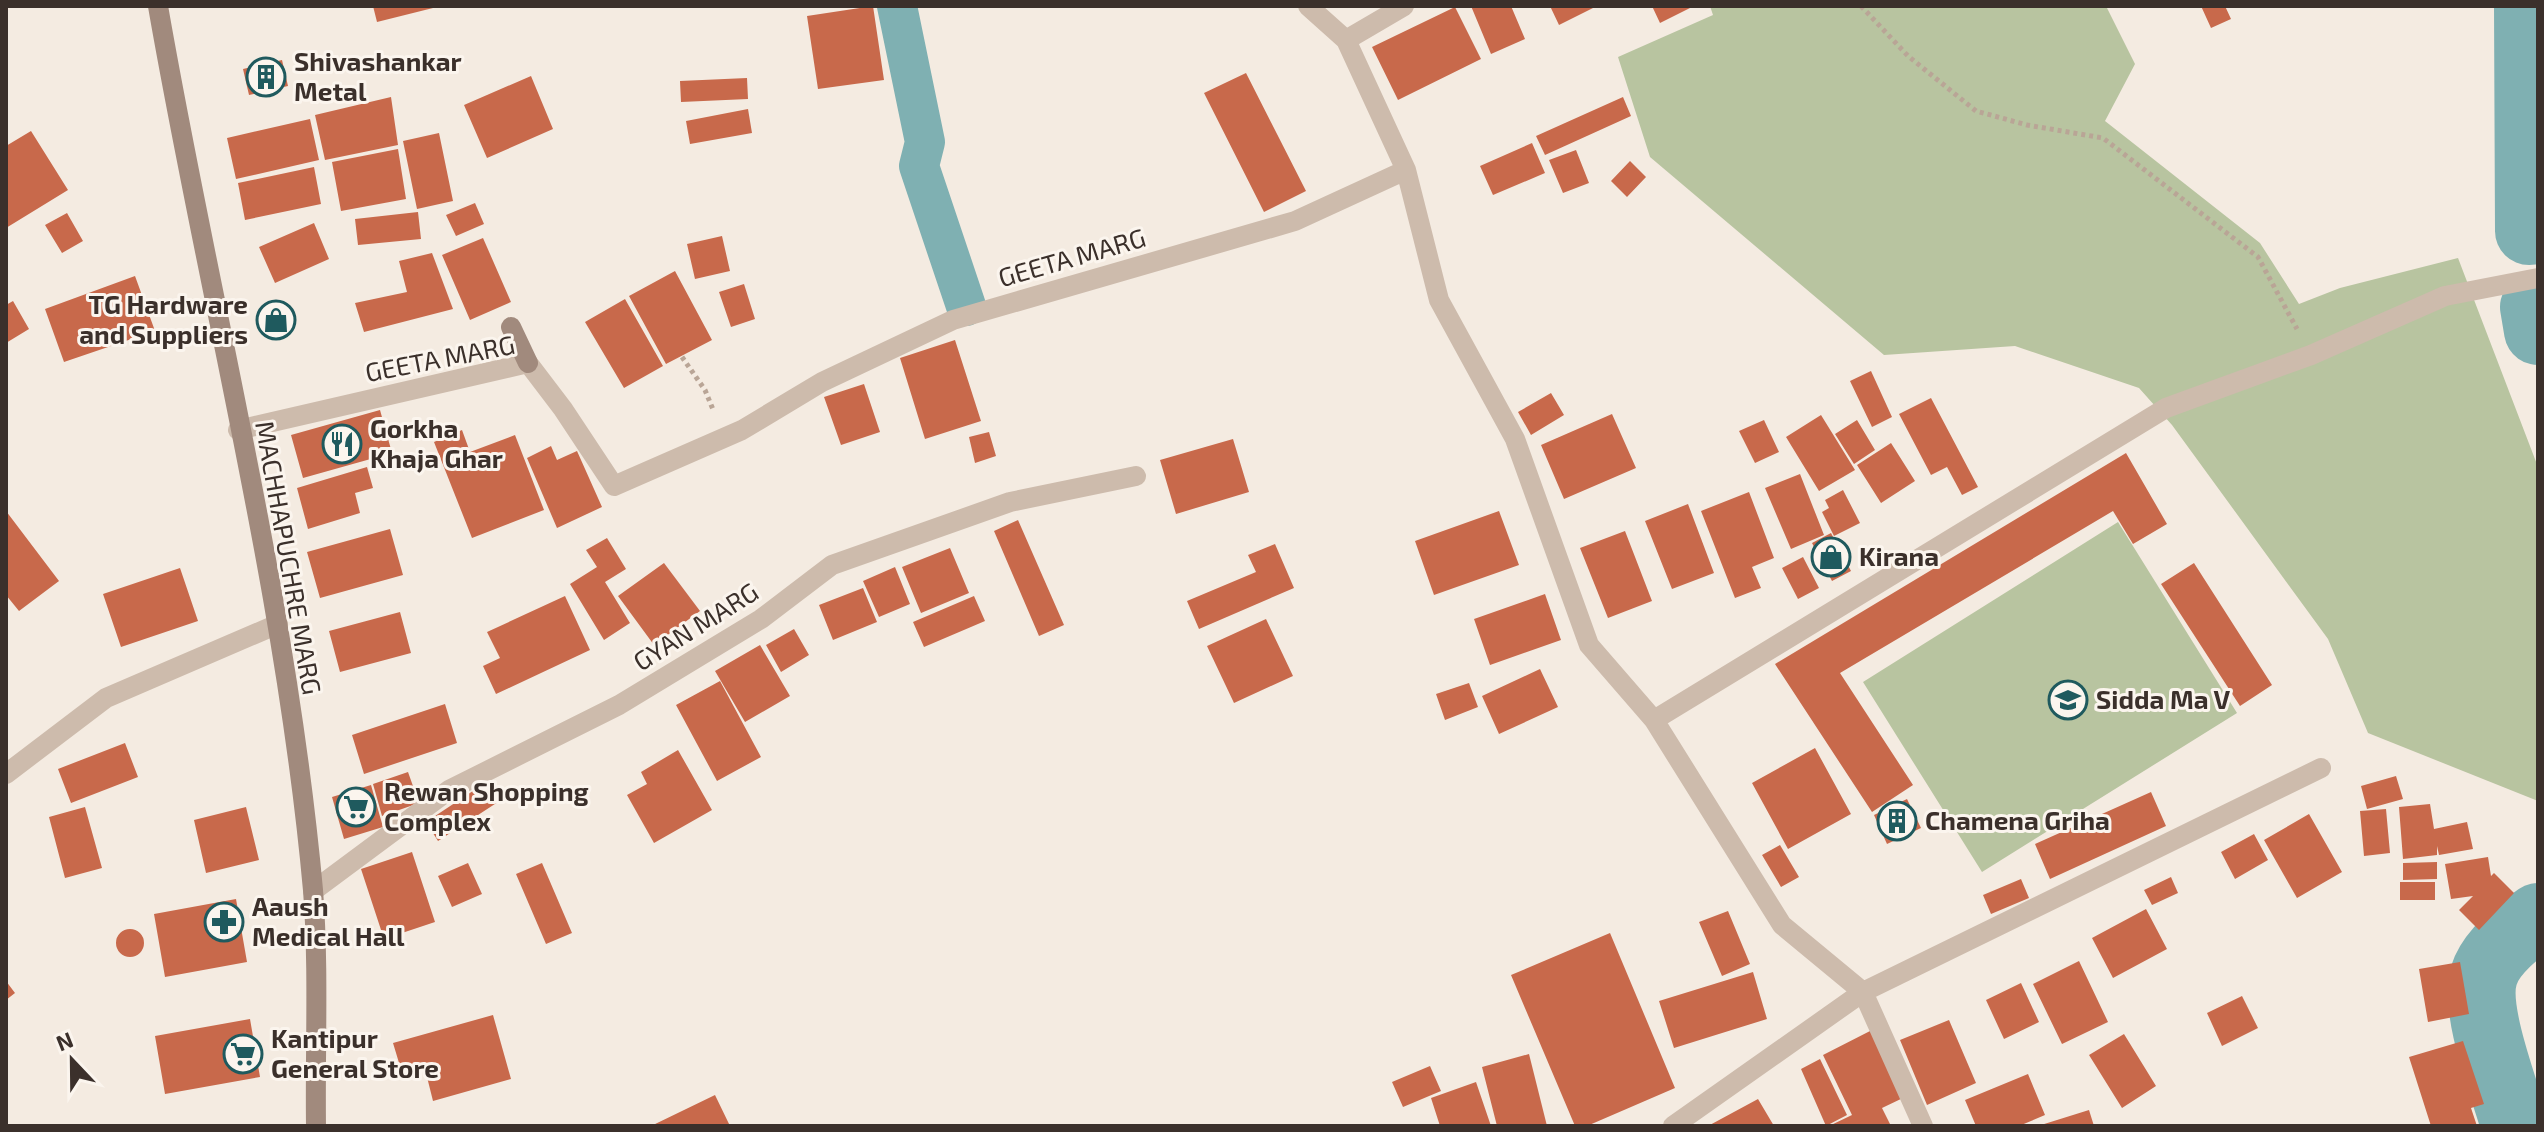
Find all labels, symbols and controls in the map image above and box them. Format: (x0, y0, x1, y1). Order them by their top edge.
place label: Shivashankar Metal (294, 45, 462, 106)
building icon: Shivashankar Metal (245, 56, 287, 98)
street label: GEETA MARG (994, 221, 1149, 292)
place label: TG Hardware and Suppliers (79, 288, 248, 349)
shop icon: TG Hardware and Suppliers (255, 299, 297, 341)
street label: GEETA MARG (362, 328, 517, 387)
place label: Gorkha Khaja Ghar (370, 412, 503, 473)
street label: MACHHAPUCHRE MARG (250, 419, 329, 697)
restaurant icon: Gorkha Khaja Ghar (321, 423, 363, 465)
shop icon: Kirana (1810, 536, 1852, 578)
place label: Kirana (1859, 540, 1939, 571)
street label: GYAN MARG (627, 575, 763, 676)
school or university icon: Sidda Ma V (2047, 679, 2089, 721)
place label: Sidda Ma V (2096, 683, 2231, 714)
place label: Rewan Shopping Complex (384, 775, 589, 836)
supermarket icon: Rewan Shopping Complex (335, 786, 377, 828)
building icon: Chamena Griha (1876, 800, 1918, 842)
place label: Chamena Griha (1925, 804, 2110, 835)
place label: Aaush Medical Hall (252, 890, 405, 951)
pharmacy icon: Aaush Medical Hall (203, 901, 245, 943)
north arrow (32, 1020, 112, 1100)
place label: Kantipur General Store (271, 1022, 439, 1083)
text: N (52, 1025, 76, 1056)
supermarket icon: Kantipur General Store (222, 1033, 264, 1075)

